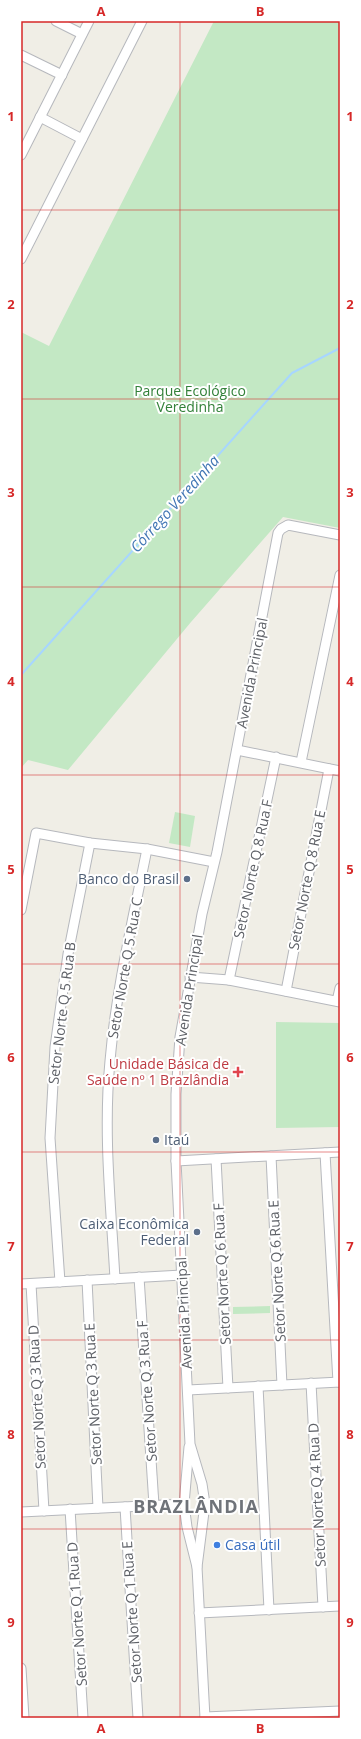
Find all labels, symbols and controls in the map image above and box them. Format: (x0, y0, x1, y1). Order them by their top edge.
text: A (97, 2, 106, 20)
text: B (256, 2, 265, 20)
text: 1 (7, 107, 15, 125)
text: 1 (346, 107, 354, 125)
text: 2 (7, 295, 15, 313)
text: 2 (346, 295, 354, 313)
park label: Parque Ecológico Veredinha (134, 381, 246, 416)
water label: Córrego Veredinha (125, 450, 224, 556)
text: 3 (7, 483, 15, 501)
text: 3 (346, 483, 354, 501)
street label: Avenida Principal (231, 616, 272, 730)
text: 4 (7, 672, 15, 690)
text: 4 (346, 672, 354, 690)
street label: Setor Norte Q 8 Rua F (229, 798, 277, 940)
street label: Setor Norte Q 8 Rua E (284, 808, 329, 951)
text: 5 (7, 860, 15, 878)
text: 5 (346, 860, 354, 878)
place label: Banco do Brasil (78, 869, 179, 888)
marker: Banco do Brasil (182, 874, 192, 884)
street label: Setor Norte Q 5 Rua C (103, 896, 146, 1040)
street label: Avenida Principal (170, 933, 207, 1047)
street label: Setor Norte Q 5 Rua B (43, 941, 80, 1085)
text: 6 (7, 1048, 15, 1066)
text: 6 (346, 1048, 354, 1066)
place label: Unidade Básica de Saúde nº 1 Brazlândia (87, 1054, 229, 1089)
marker: Unidade Básica de Saúde nº 1 Brazlândia (232, 1066, 244, 1078)
place label: Itaú (164, 1130, 189, 1149)
marker: Itaú (151, 1135, 161, 1145)
street label: Setor Norte Q 6 Rua E (263, 1200, 290, 1342)
street label: Setor Norte Q 6 Rua F (208, 1203, 235, 1345)
place label: Caixa Econômica Federal (79, 1214, 189, 1249)
marker: Caixa Econômica Federal (192, 1227, 202, 1237)
text: 7 (7, 1237, 15, 1255)
text: 7 (346, 1237, 354, 1255)
street label: Avenida Principal (171, 1257, 196, 1370)
street label: Setor Norte Q 3 Rua F (132, 1320, 161, 1462)
street label: Setor Norte Q 3 Rua E (79, 1323, 106, 1465)
street label: Setor Norte Q 3 Rua D (23, 1324, 50, 1470)
street label: Setor Norte Q 4 Rua D (303, 1422, 330, 1568)
text: 8 (7, 1425, 15, 1443)
text: 8 (346, 1425, 354, 1443)
district label: BRAZLÂNDIA (133, 1494, 259, 1518)
place label: Casa útil (225, 1535, 280, 1554)
marker: Casa útil (212, 1540, 222, 1550)
street label: Setor Norte Q 1 Rua D (62, 1541, 91, 1687)
street label: Setor Norte Q 1 Rua E (117, 1541, 146, 1684)
text: 9 (7, 1613, 15, 1631)
text: 9 (346, 1613, 354, 1631)
text: A (97, 1719, 106, 1737)
text: B (256, 1719, 265, 1737)

